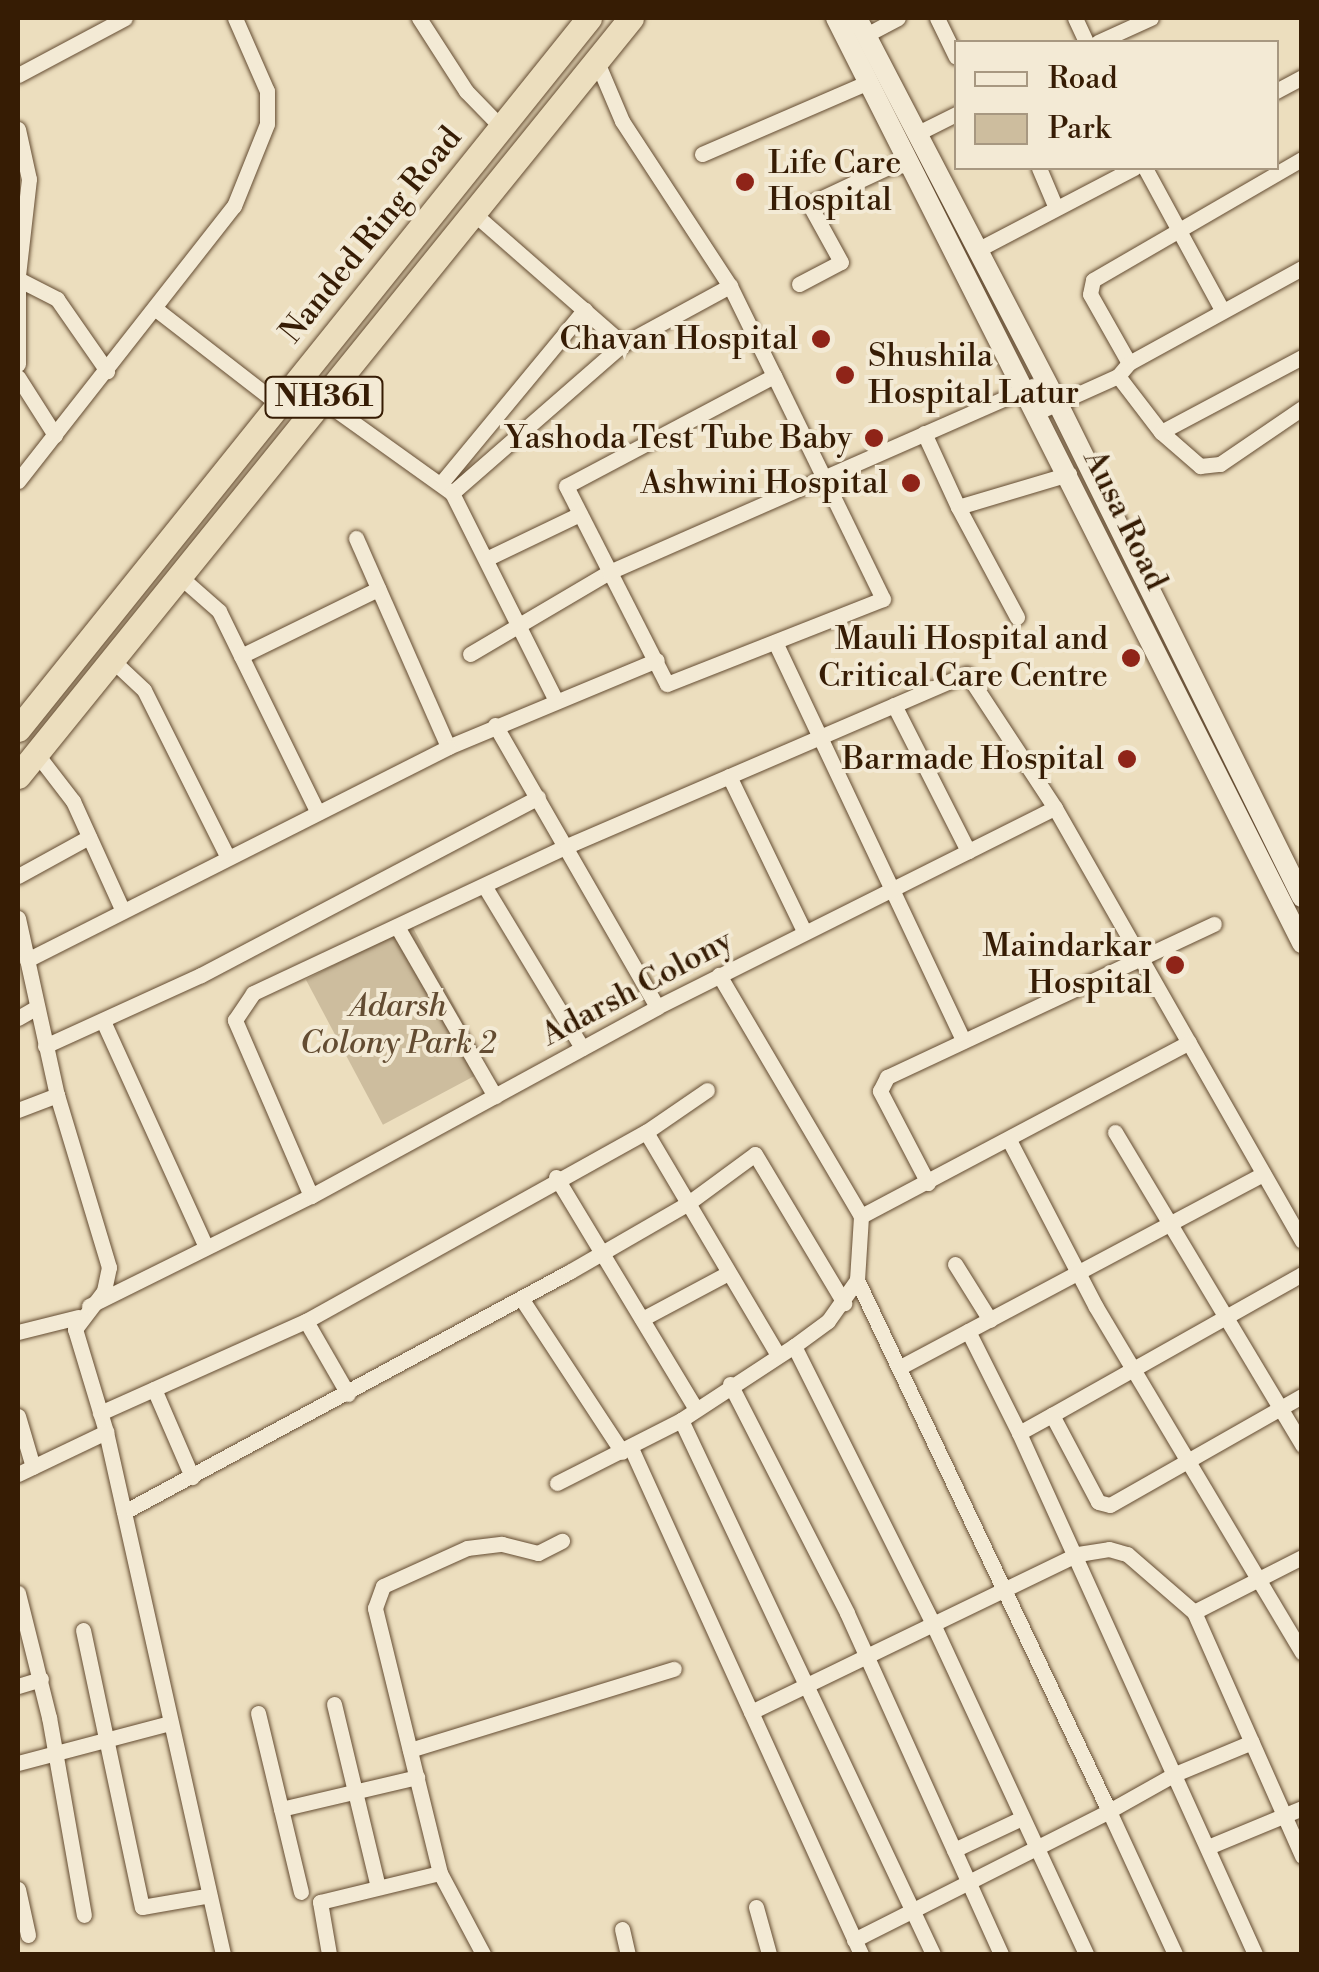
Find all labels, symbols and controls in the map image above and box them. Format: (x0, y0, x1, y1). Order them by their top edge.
legend (954, 40, 1279, 170)
text: Road (1048, 60, 1118, 98)
text: Park (1048, 110, 1110, 148)
street label: Nanded Ring Road (272, 119, 470, 351)
place label: Life Care Hospital (768, 145, 901, 220)
marker: Life Care Hospital (732, 169, 758, 195)
place label: Chavan Hospital (560, 320, 798, 358)
marker: Chavan Hospital (808, 326, 834, 352)
place label: Shushila Hospital Latur (868, 338, 1079, 413)
marker: Shushila Hospital Latur (832, 362, 858, 388)
road number: NH361 (264, 372, 384, 422)
place label: Yashoda Test Tube Baby (505, 419, 852, 457)
marker: Yashoda Test Tube Baby (861, 425, 887, 451)
street label: Ausa Road (1075, 444, 1175, 596)
place label: Ashwini Hospital (641, 464, 888, 502)
marker: Ashwini Hospital (898, 470, 924, 496)
place label: Mauli Hospital and Critical Care Centre (818, 621, 1108, 696)
marker: Mauli Hospital and Critical Care Centre (1118, 645, 1144, 671)
place label: Barmade Hospital (842, 740, 1104, 778)
marker: Barmade Hospital (1114, 746, 1140, 772)
street label: Adarsh Colony (535, 921, 739, 1055)
place label: Maindarkar Hospital (982, 928, 1152, 1003)
marker: Maindarkar Hospital (1162, 952, 1188, 978)
park label: Adarsh Colony Park 2 (300, 988, 496, 1063)

